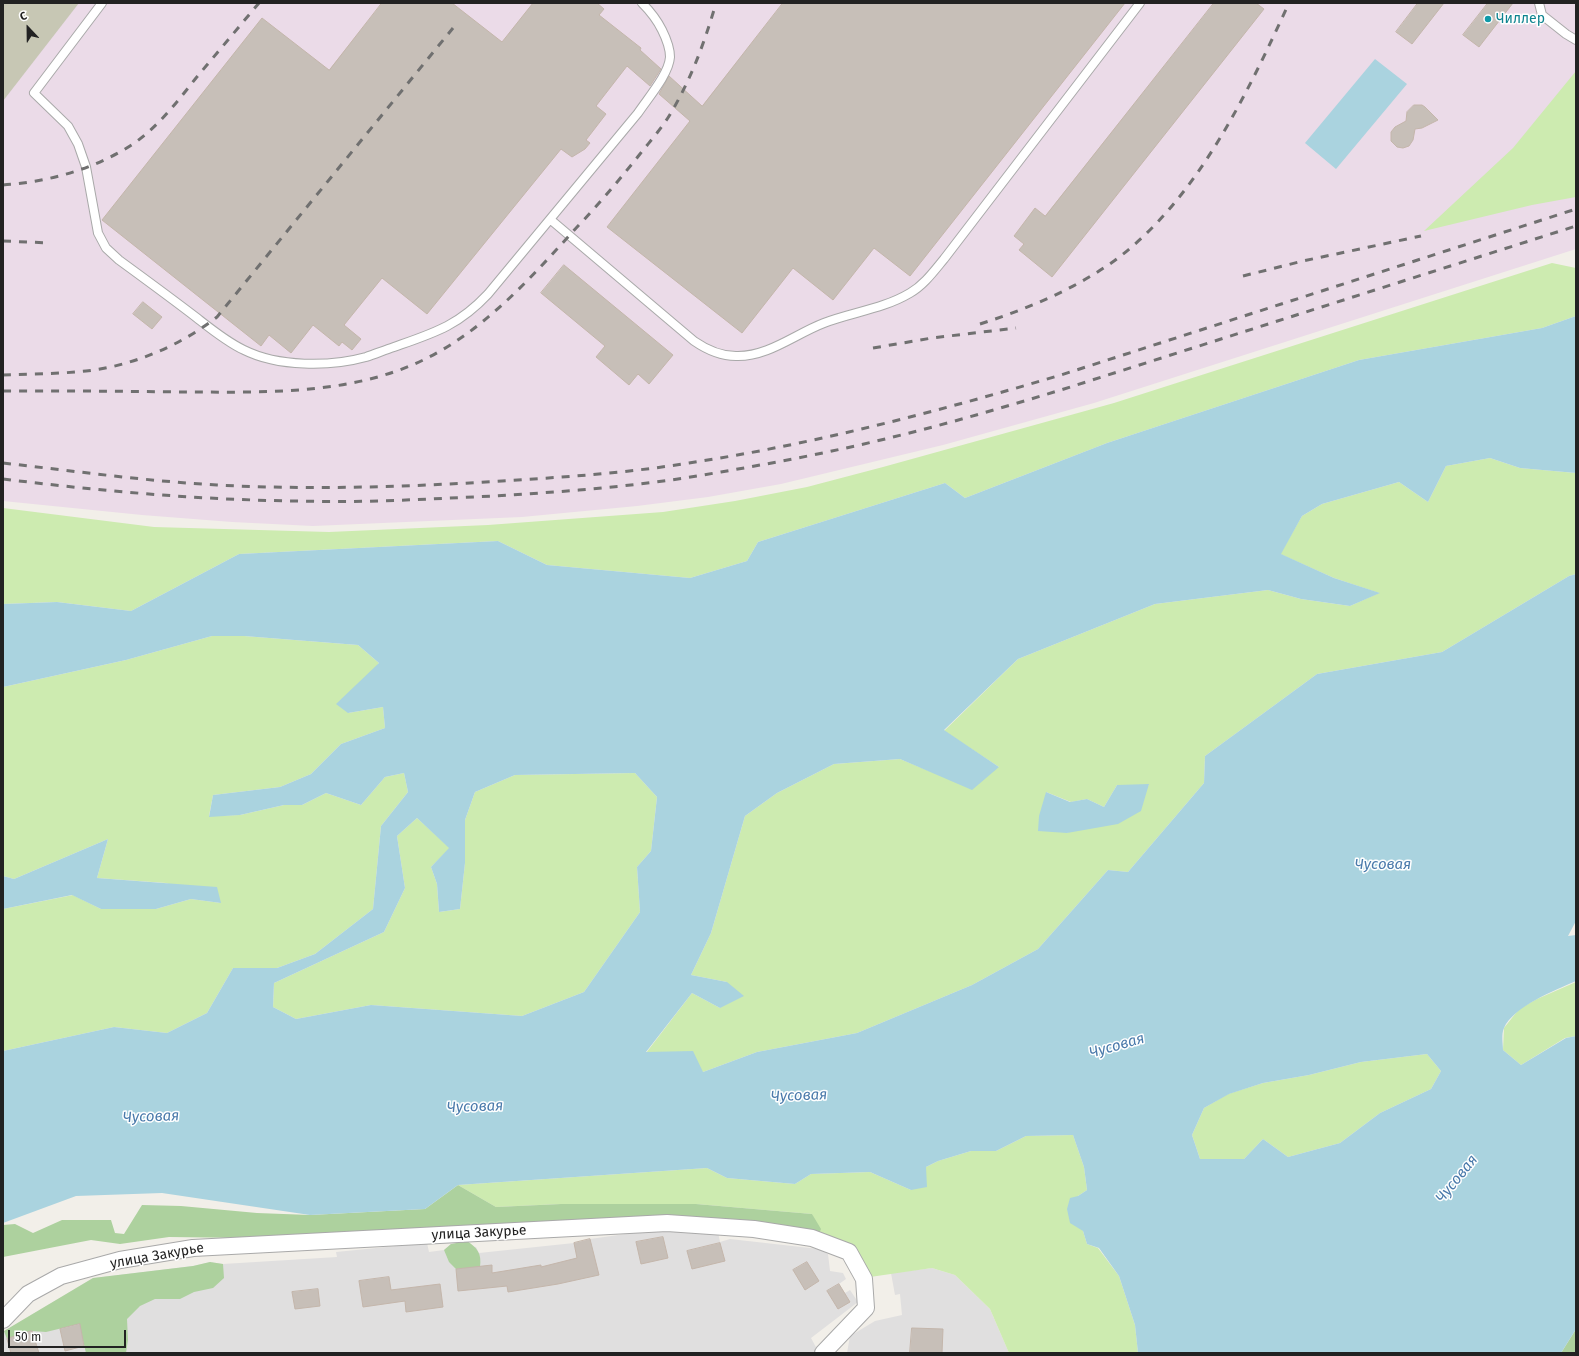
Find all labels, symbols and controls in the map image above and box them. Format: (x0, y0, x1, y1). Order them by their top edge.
north arrow (8, 8, 48, 48)
text: С (18, 9, 29, 24)
place label: Чиллер (1496, 11, 1545, 27)
marker: Чиллер (1483, 14, 1493, 24)
water label: Чусовая (1355, 856, 1411, 874)
water label: Чусовая (1087, 1030, 1147, 1062)
water label: Чусовая (770, 1086, 828, 1106)
water label: Чусовая (446, 1097, 504, 1117)
water label: Чусовая (122, 1107, 180, 1127)
water label: Чусовая (1432, 1151, 1482, 1207)
street label: улица Закурье (431, 1222, 527, 1244)
street label: улица Закурье (109, 1239, 205, 1273)
scale bar (10, 1322, 128, 1348)
text: 50 m (15, 1330, 41, 1344)

